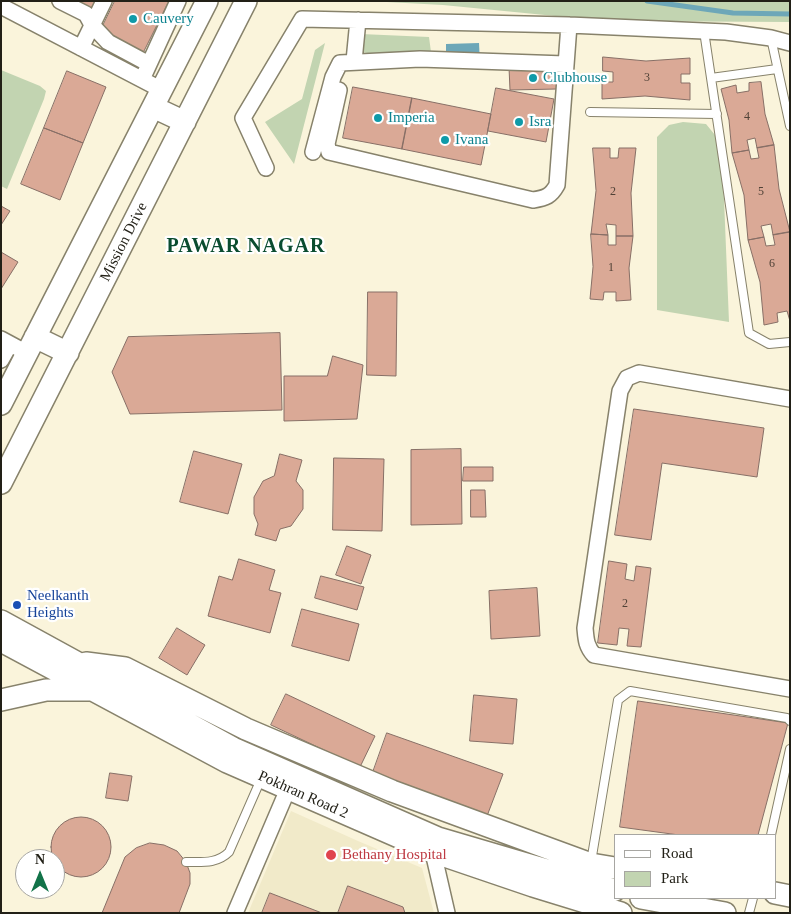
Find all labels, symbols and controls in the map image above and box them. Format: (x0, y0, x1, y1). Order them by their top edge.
place label: Cauvery (143, 10, 194, 28)
marker: Cauvery (127, 13, 139, 25)
place label: Clubhouse (543, 69, 607, 87)
house number: 3 (644, 71, 650, 85)
marker: Clubhouse (527, 72, 539, 84)
place label: Imperia (388, 109, 435, 127)
house number: 4 (744, 110, 750, 124)
marker: Imperia (372, 112, 384, 124)
place label: Isra (529, 113, 551, 131)
marker: Isra (513, 116, 525, 128)
place label: Ivana (455, 131, 488, 149)
marker: Ivana (439, 134, 451, 146)
house number: 2 (610, 185, 616, 199)
house number: 5 (758, 185, 764, 199)
street label: Mission Drive (96, 199, 152, 285)
district label: PAWAR NAGAR (165, 235, 327, 259)
house number: 6 (769, 257, 775, 271)
house number: 1 (608, 261, 614, 275)
place label: Neelkanth Heights (27, 587, 89, 622)
house number: 2 (622, 597, 628, 611)
marker: Neelkanth Heights (11, 599, 23, 611)
street label: Pokhran Road 2 (255, 767, 351, 823)
legend (614, 834, 776, 899)
text: Road (661, 845, 693, 861)
place label: Bethany Hospital (342, 846, 447, 864)
marker: Bethany Hospital (324, 848, 338, 862)
north arrow (15, 849, 65, 899)
text: N (35, 852, 45, 867)
text: Park (661, 870, 689, 886)

